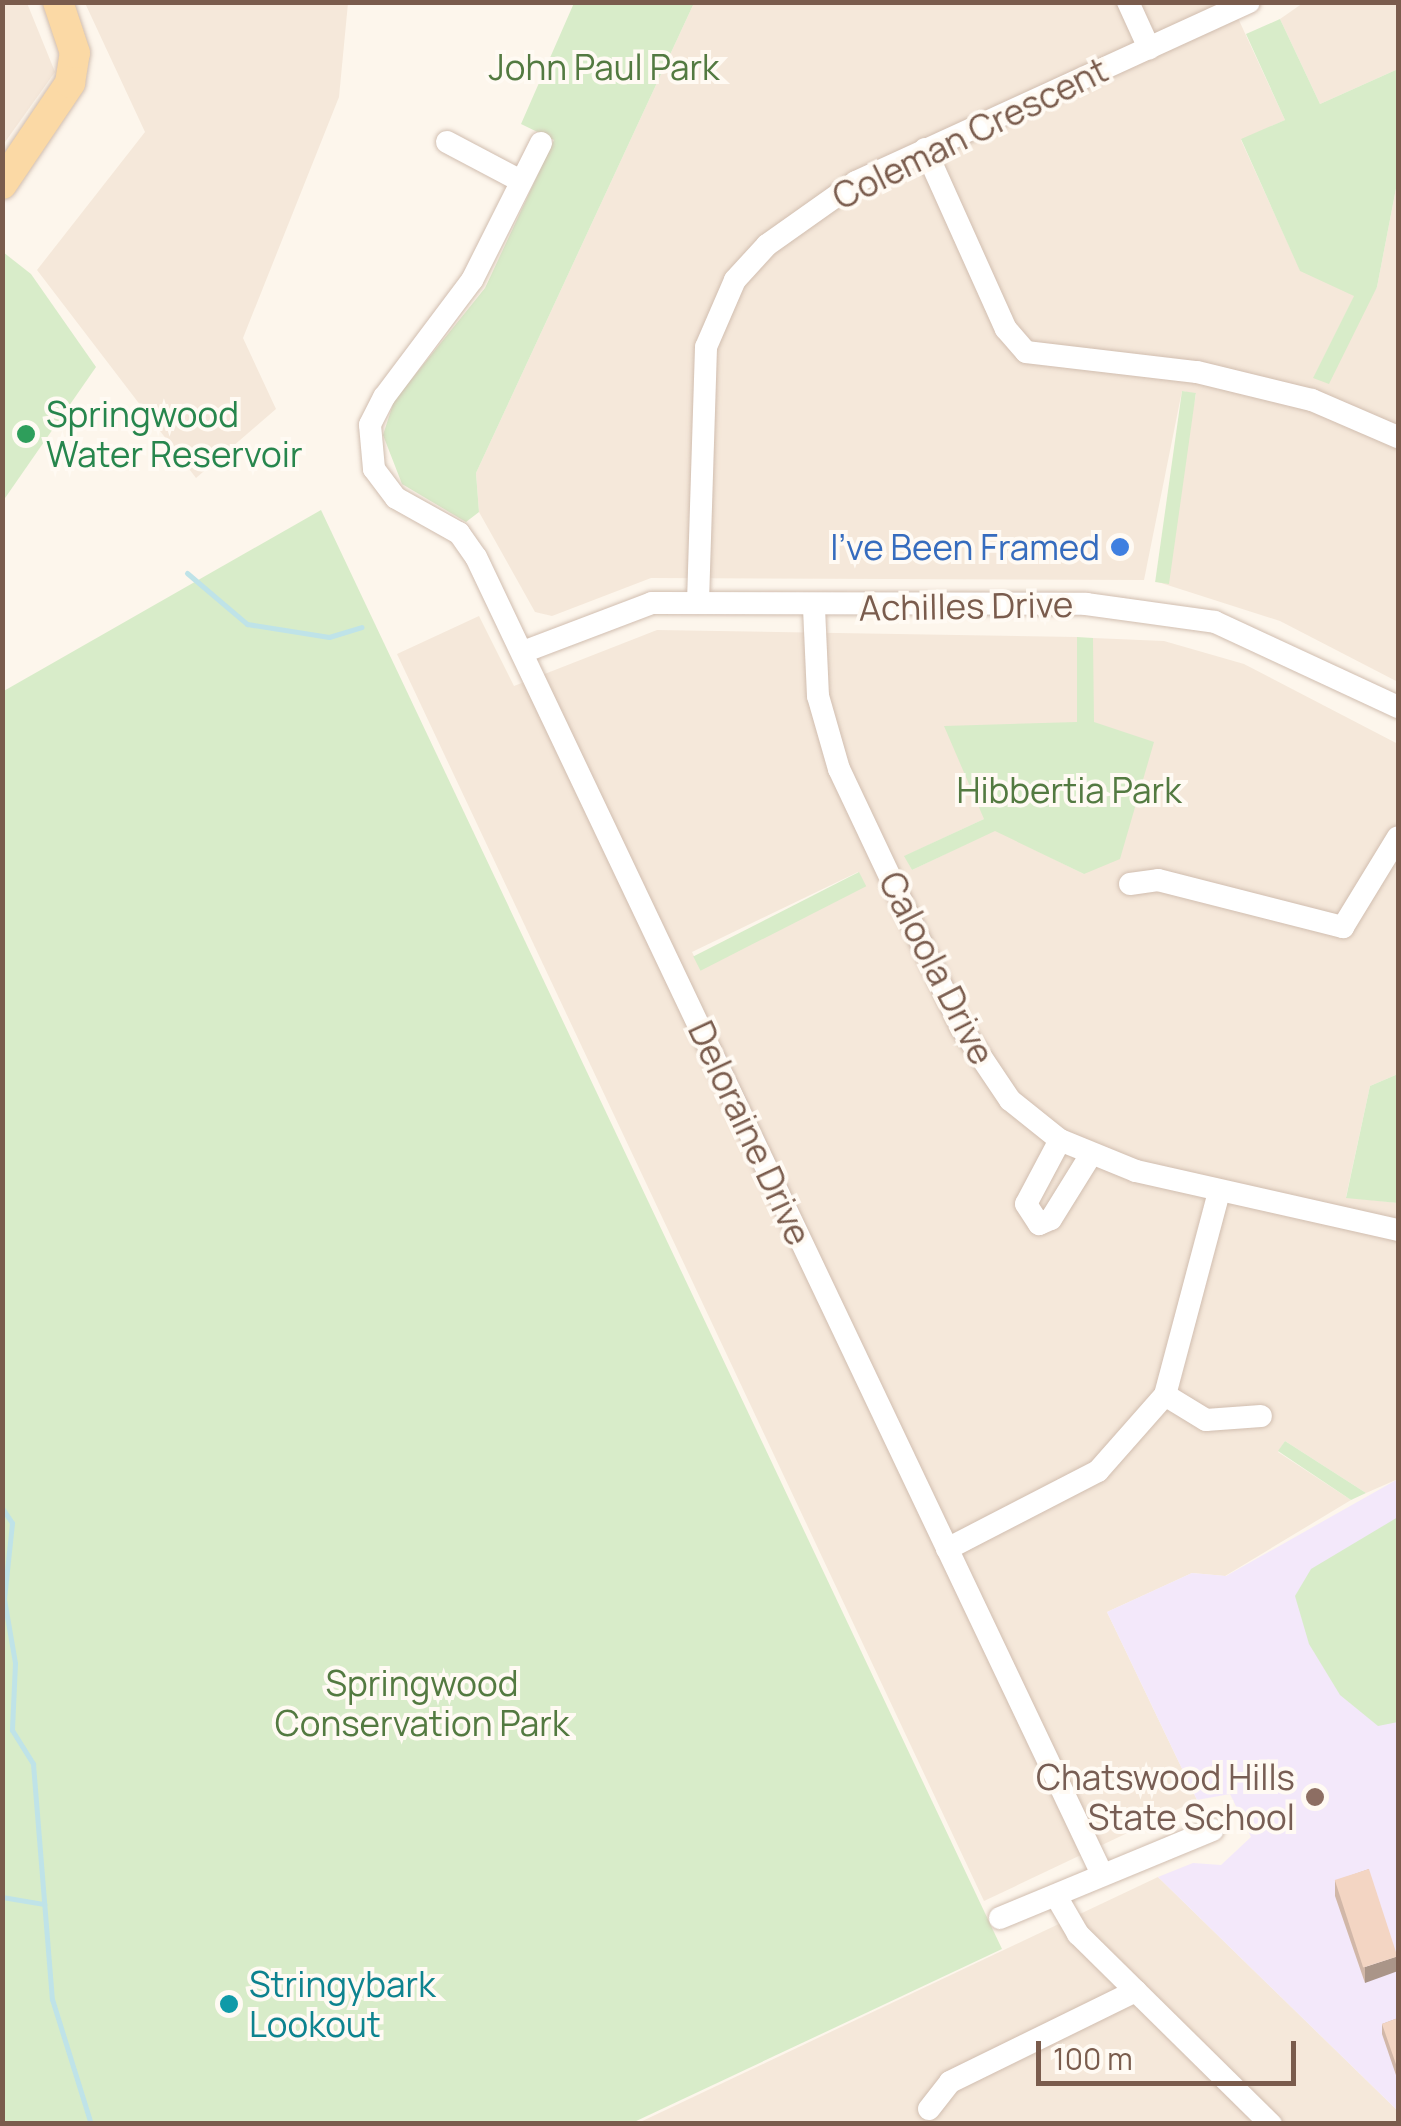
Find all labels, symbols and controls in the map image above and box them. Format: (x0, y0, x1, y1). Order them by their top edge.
park label: John Paul Park (489, 46, 719, 88)
street label: Coleman Crescent (826, 48, 1114, 218)
place label: Springwood Water Reservoir (46, 393, 303, 475)
marker: Springwood Water Reservoir (15, 423, 37, 445)
place label: I've Been Framed (830, 526, 1100, 568)
marker: I've Been Framed (1109, 536, 1131, 558)
street label: Achilles Drive (858, 583, 1074, 629)
park label: Hibbertia Park (956, 769, 1182, 811)
street label: Caloola Drive (871, 865, 1003, 1071)
street label: Deloraine Drive (680, 1014, 820, 1252)
park label: Springwood Conservation Park (275, 1662, 569, 1744)
place label: Chatswood Hills State School (1036, 1756, 1295, 1838)
marker: Chatswood Hills State School (1304, 1786, 1326, 1808)
place label: Stringybark Lookout (249, 1963, 435, 2045)
marker: Stringybark Lookout (218, 1993, 240, 2015)
scale bar (1041, 2021, 1301, 2083)
text: 100 m (1053, 2038, 1133, 2079)

